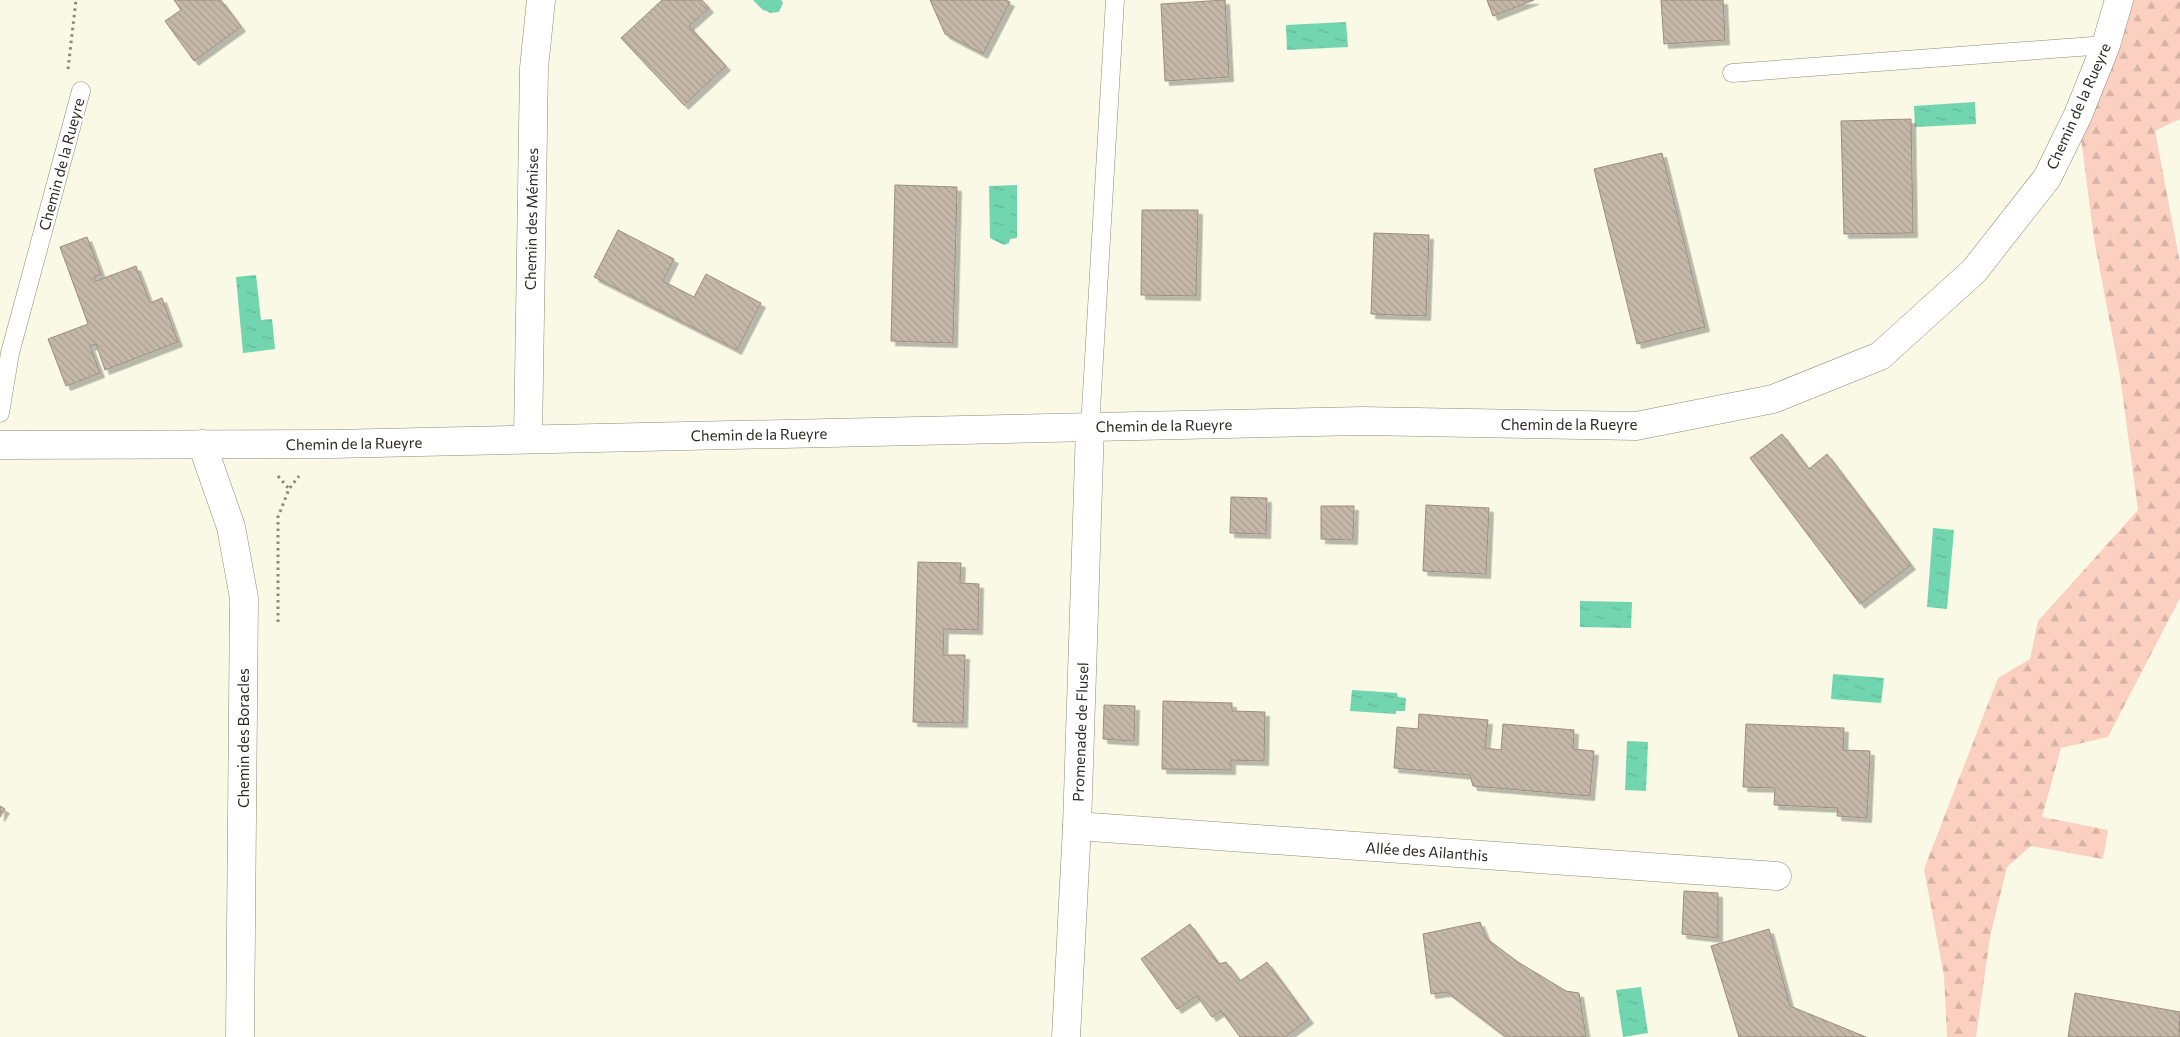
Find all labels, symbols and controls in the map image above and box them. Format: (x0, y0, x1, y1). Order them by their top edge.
street label: Chemin de la Rueyre (2042, 40, 2114, 172)
street label: Chemin de la Rueyre (35, 96, 87, 232)
street label: Chemin des Mémises (521, 148, 541, 290)
street label: Chemin de la Rueyre (1096, 415, 1233, 435)
street label: Chemin de la Rueyre (1501, 415, 1637, 433)
street label: Chemin de la Rueyre (691, 424, 828, 444)
street label: Chemin de la Rueyre (286, 433, 423, 453)
street label: Promenade de Flusel (1069, 662, 1091, 802)
street label: Chemin des Boracles (234, 668, 252, 808)
street label: Allée des Ailanthis (1365, 838, 1489, 864)

